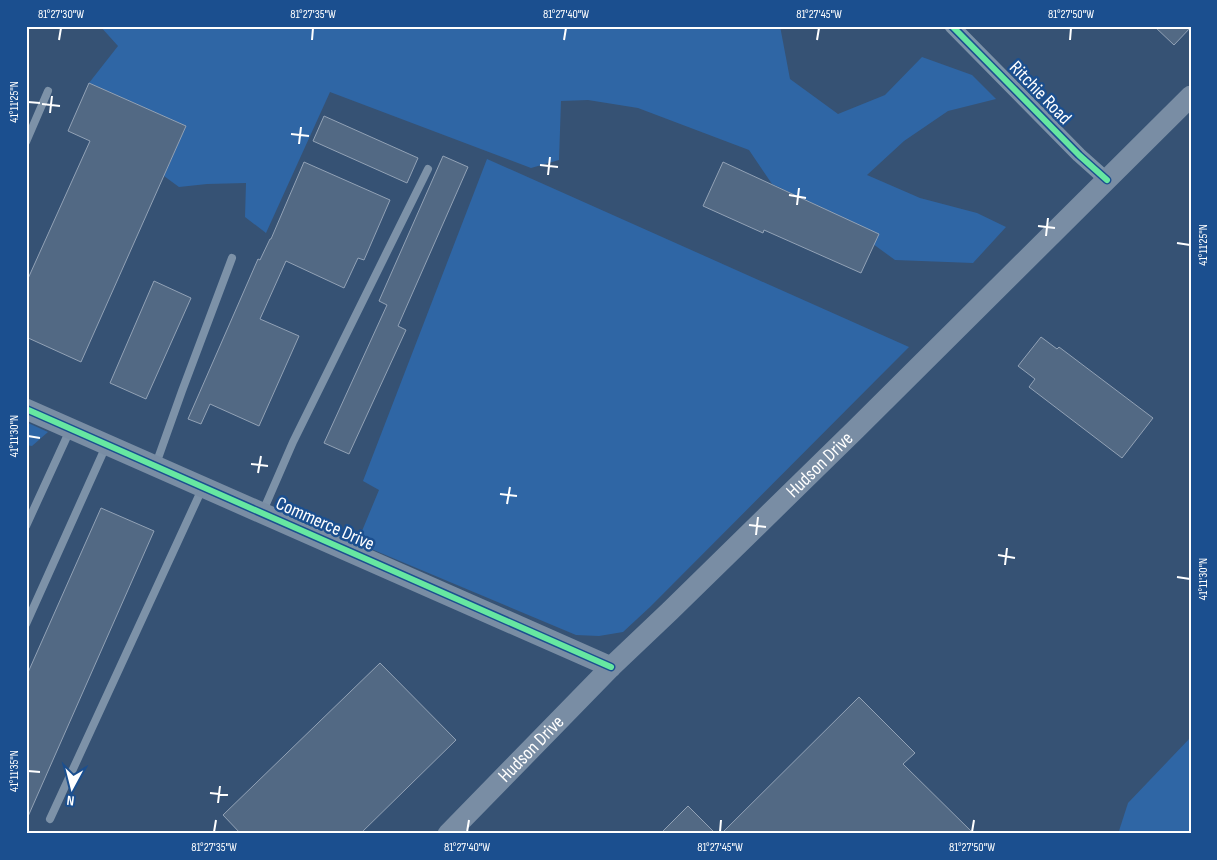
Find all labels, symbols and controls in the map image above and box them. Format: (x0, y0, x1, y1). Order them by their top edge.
text: 81°27'30"W (38, 7, 84, 22)
text: 81°27'35"W (290, 7, 336, 22)
text: 81°27'40"W (543, 7, 589, 22)
text: 81°27'45"W (796, 7, 842, 22)
text: 81°27'50"W (1048, 7, 1094, 22)
street label: Ritchie Road (1004, 56, 1076, 130)
text: 41°11'25"N (7, 81, 22, 123)
text: 41°11'25"N (1196, 224, 1211, 266)
text: 41°11'30"N (7, 415, 22, 457)
street label: Hudson Drive (781, 427, 858, 502)
street label: Commerce Drive (272, 492, 378, 556)
text: 41°11'30"N (1196, 558, 1211, 600)
street label: Hudson Drive (493, 711, 569, 787)
text: 41°11'35"N (7, 750, 22, 792)
north arrow (48, 762, 98, 812)
text: N (66, 792, 75, 809)
text: 81°27'35"W (191, 840, 237, 855)
text: 81°27'40"W (444, 840, 490, 855)
text: 81°27'45"W (697, 840, 743, 855)
text: 81°27'50"W (949, 840, 995, 855)

